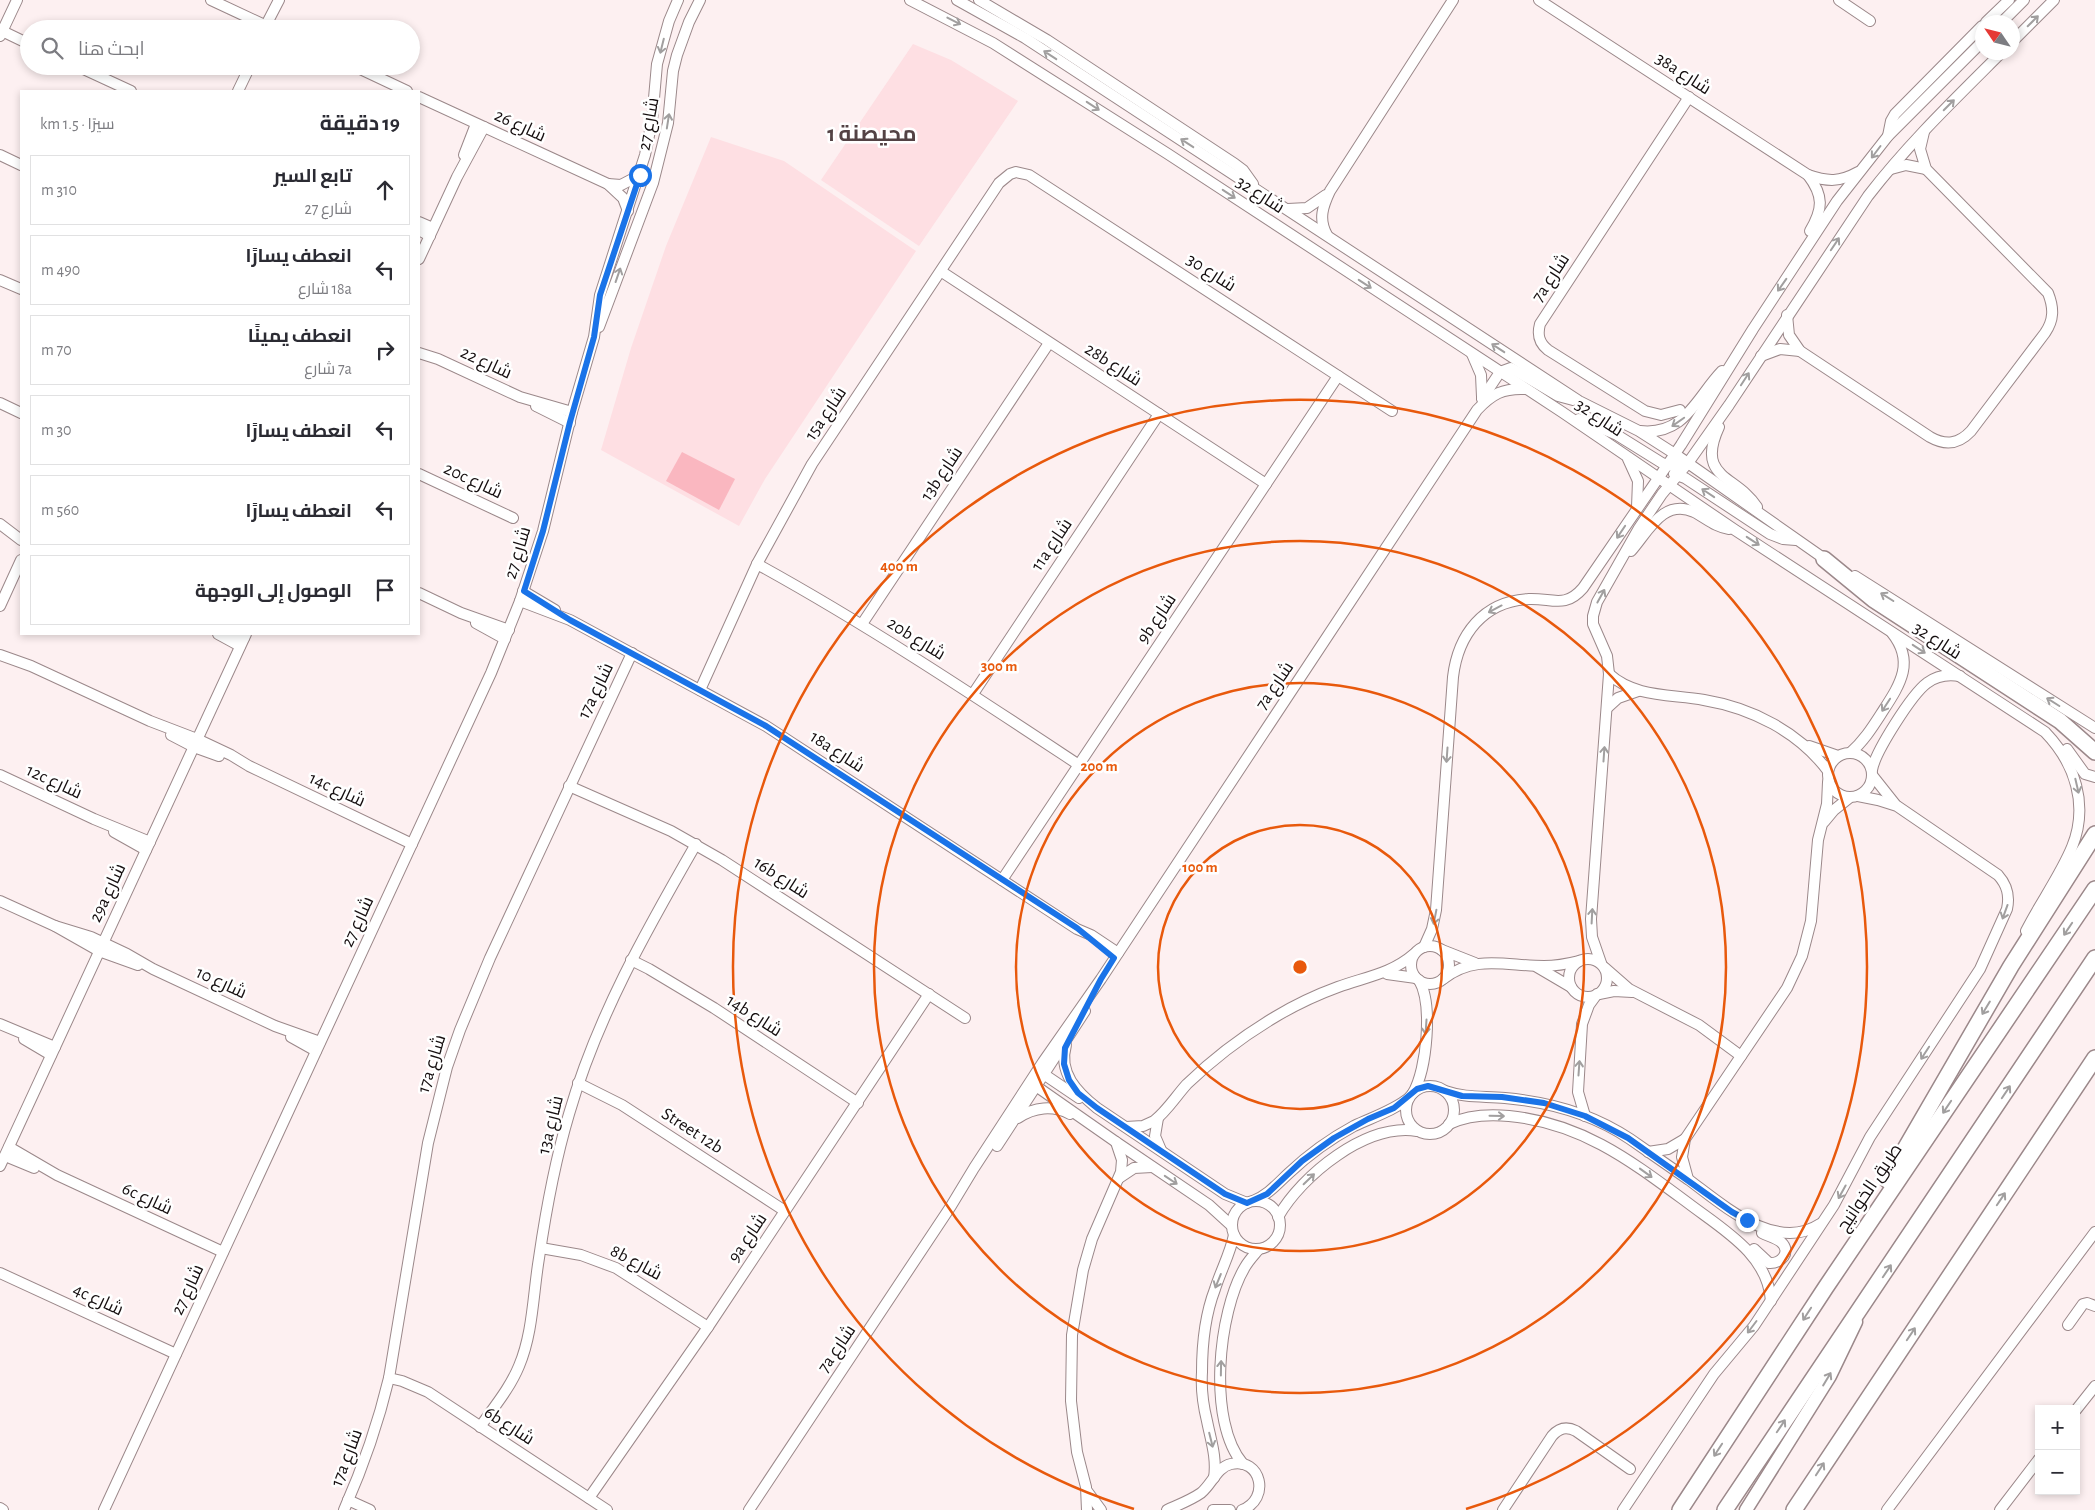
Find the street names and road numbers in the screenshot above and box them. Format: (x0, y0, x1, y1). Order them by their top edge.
street label: 38a شارع (1651, 49, 1714, 100)
street label: شارع 27 (635, 96, 664, 152)
street label: شارع 26 (491, 105, 549, 147)
street label: شارع 32 (1232, 172, 1288, 219)
street label: شارع 30 (1182, 250, 1239, 297)
street label: 7a شارع (1528, 250, 1575, 306)
street label: 28b شارع (1080, 339, 1145, 392)
street label: شارع 22 (457, 342, 515, 384)
street label: 15a شارع (801, 384, 852, 445)
street label: شارع 32 (1571, 395, 1627, 442)
street label: 13b شارع (917, 443, 968, 505)
street label: 20c شارع (440, 459, 506, 504)
street label: 11a شارع (1027, 515, 1077, 575)
street label: شارع 27 (501, 524, 536, 582)
street label: 9b شارع (1133, 590, 1182, 648)
street label: 20b شارع (883, 613, 949, 665)
street label: شارع 32 (1909, 618, 1965, 665)
street label: 7a شارع (1252, 658, 1299, 714)
street label: 17a شارع (574, 660, 619, 723)
street label: 18a شارع (805, 727, 868, 778)
street label: 12c شارع (23, 760, 85, 804)
street label: 14c شارع (305, 768, 368, 813)
street label: 16b شارع (749, 853, 812, 904)
street label: 29a شارع (86, 860, 131, 926)
street label: شارع 27 (338, 894, 379, 951)
street label: شارع 10 (192, 963, 249, 1004)
street label: 14b شارع (722, 991, 785, 1042)
street label: 17a شارع (414, 1032, 451, 1096)
street label: 13a شارع (534, 1094, 569, 1157)
street label: Street 12b (658, 1105, 726, 1157)
street label: طريق الخوانيج (1834, 1141, 1907, 1236)
street label: 6c شارع (118, 1179, 175, 1220)
street label: 9a شارع (724, 1210, 772, 1267)
street label: 8b شارع (606, 1241, 665, 1286)
street label: شارع 27 (168, 1262, 209, 1319)
street label: 4c شارع (69, 1280, 126, 1321)
street label: 7a شارع (814, 1321, 861, 1377)
street label: 6b شارع (480, 1402, 538, 1450)
street label: 17a شارع (327, 1426, 368, 1490)

